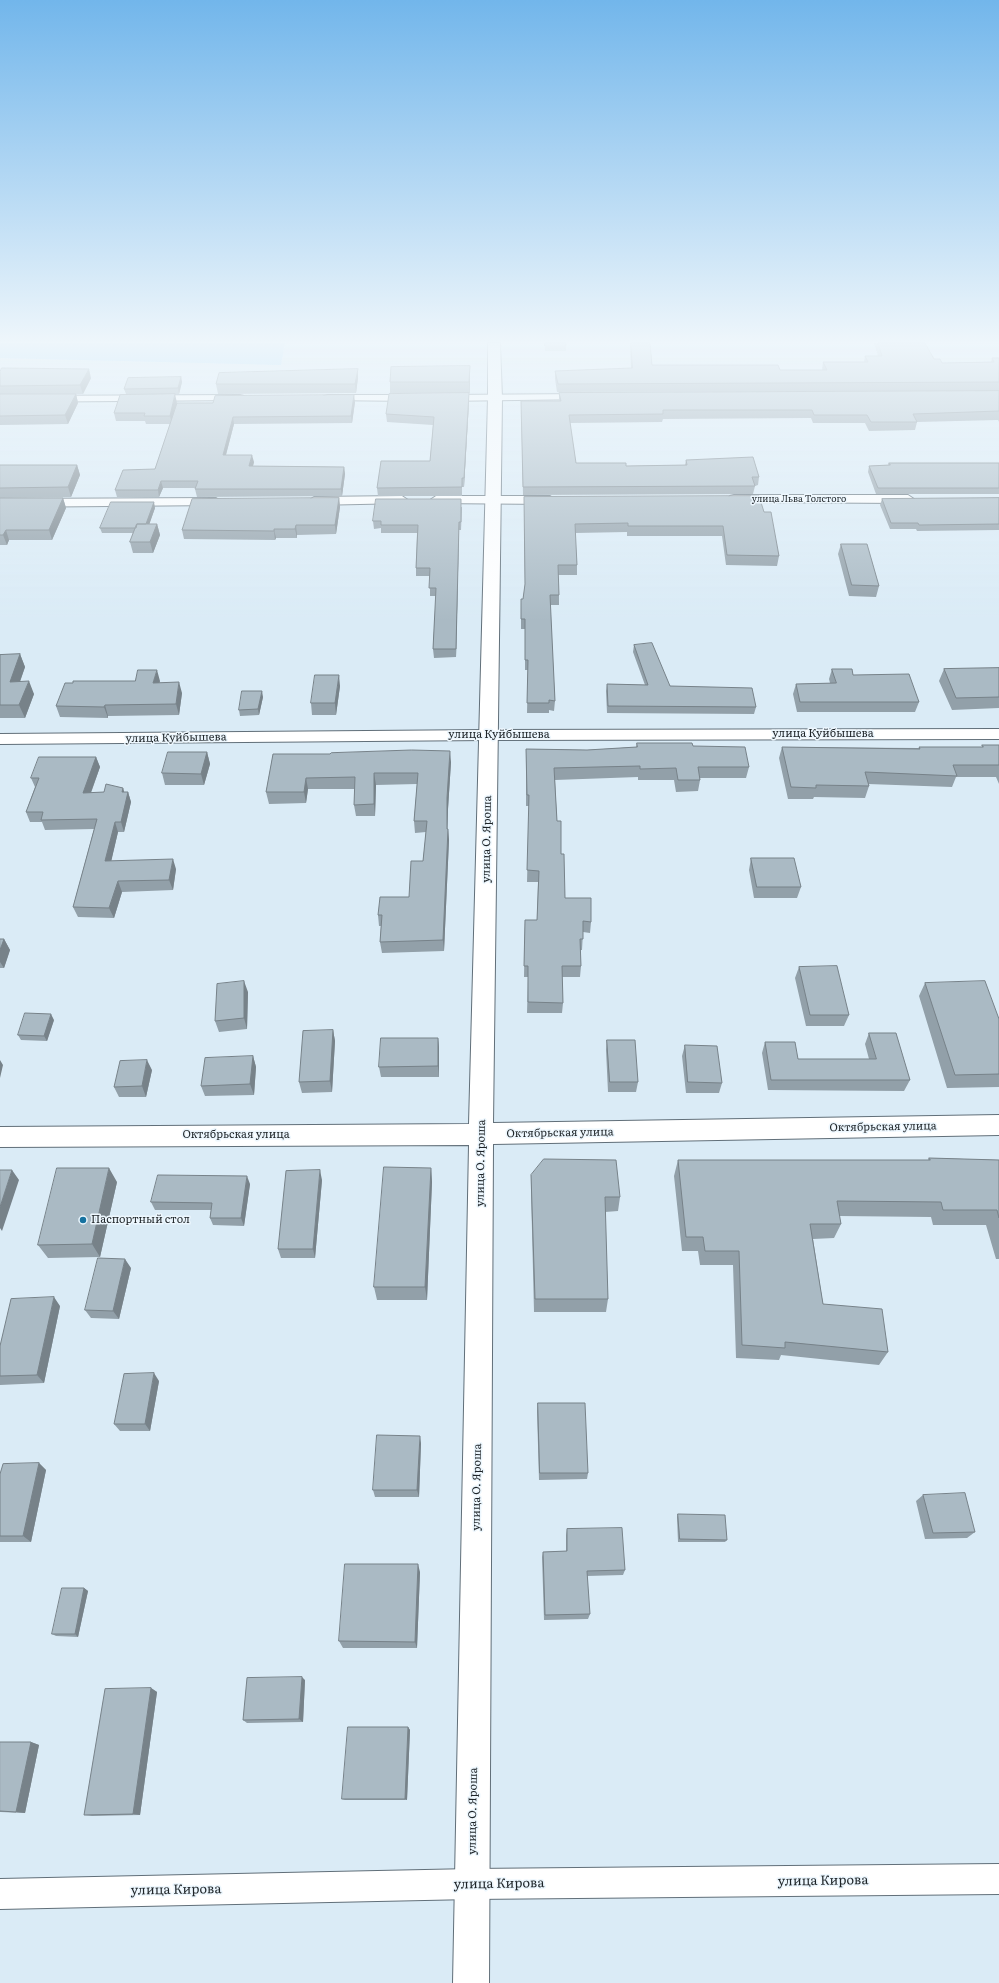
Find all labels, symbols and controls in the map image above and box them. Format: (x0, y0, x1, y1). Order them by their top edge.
street label: улица Льва Толстого (752, 494, 846, 504)
street label: улица Куйбышева (772, 727, 874, 741)
street label: улица Куйбышева (448, 728, 550, 742)
street label: улица Куйбышева (125, 731, 227, 745)
street label: улица О. Яроша (480, 795, 494, 883)
street label: улица О. Яроша (474, 1119, 488, 1207)
street label: Октябрьская улица (829, 1119, 937, 1135)
street label: Октябрьская улица (506, 1125, 614, 1141)
street label: Октябрьская улица (182, 1128, 290, 1142)
place label: Паспортный стол (91, 1213, 190, 1227)
marker: Паспортный стол (78, 1215, 88, 1225)
street label: улица О. Яроша (470, 1443, 484, 1531)
street label: улица О. Яроша (466, 1767, 480, 1855)
street label: улица Кирова (778, 1872, 868, 1890)
street label: улица Кирова (454, 1875, 544, 1893)
street label: улица Кирова (131, 1881, 221, 1899)

